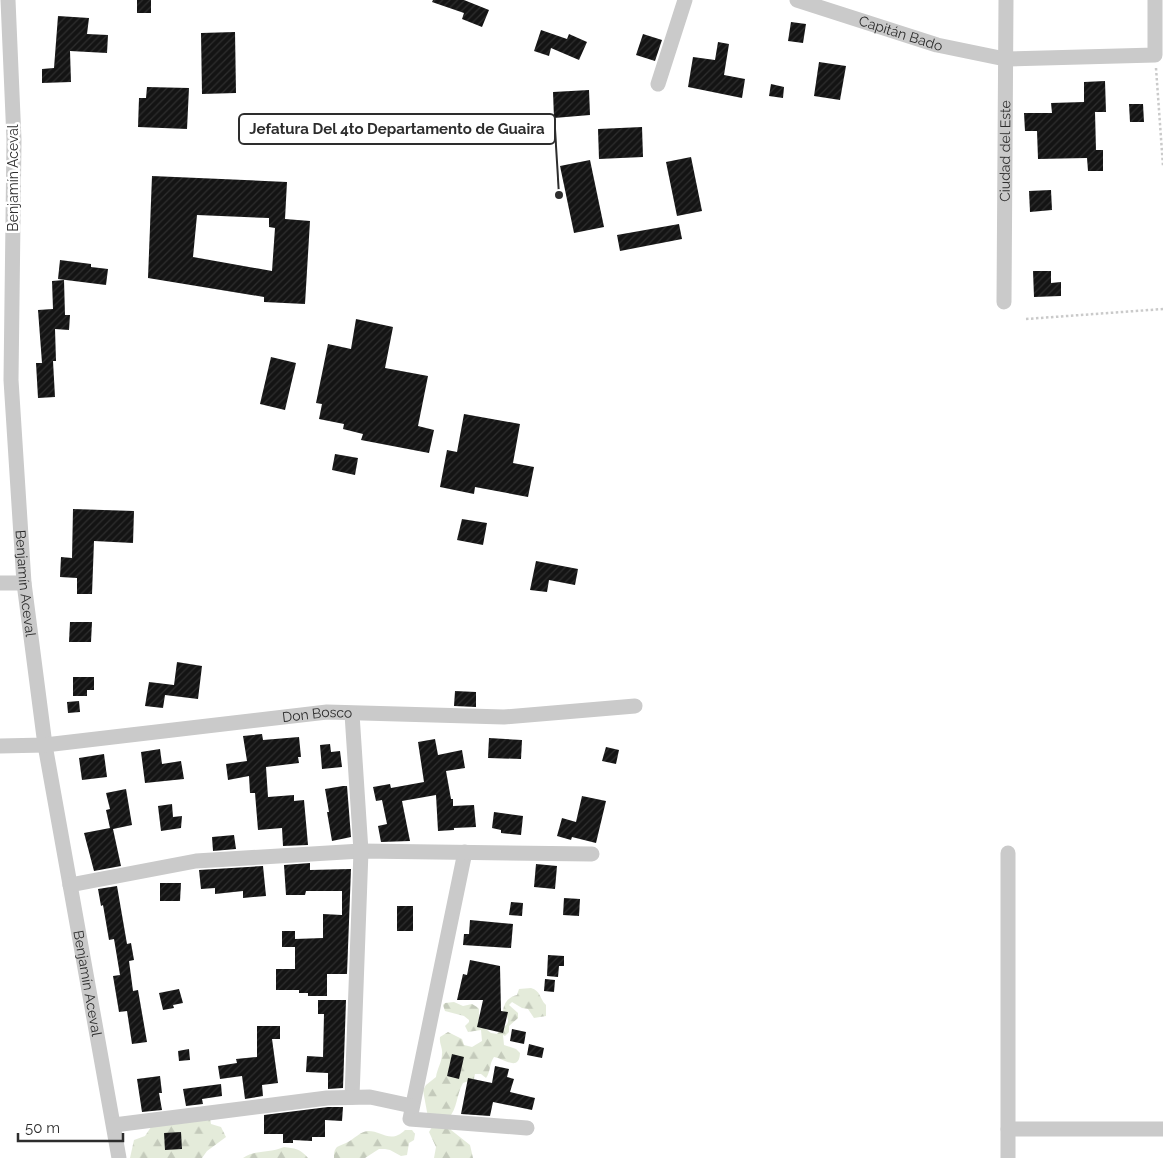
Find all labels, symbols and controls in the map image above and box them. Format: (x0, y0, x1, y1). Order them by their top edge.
street label: Capitán Bado (857, 12, 944, 54)
street label: Ciudad del Este (997, 100, 1013, 202)
callout: Jefatura Del 4to Departamento de Guaira (239, 114, 555, 144)
text: Jefatura Del 4to Departamento de Guaira (249, 120, 545, 138)
street label: Benjamín Aceval (5, 124, 21, 232)
street label: Benjamín Aceval (13, 529, 39, 638)
street label: Don Bosco (281, 704, 353, 725)
street label: Benjamín Aceval (70, 929, 105, 1038)
scale bar (18, 1110, 122, 1142)
text: 50 m (25, 1119, 60, 1137)

